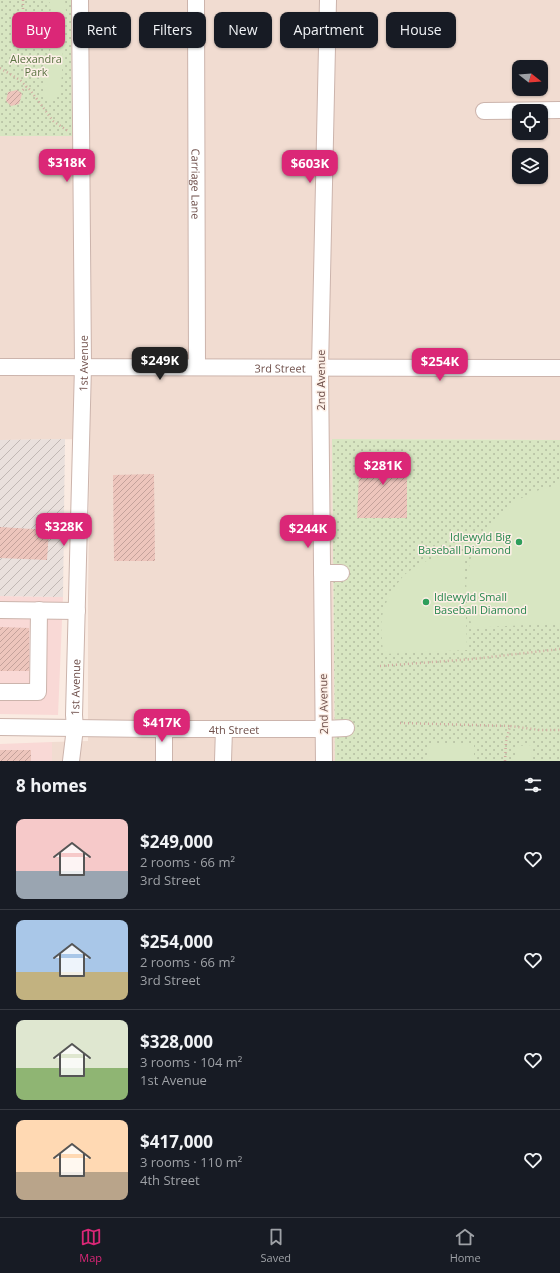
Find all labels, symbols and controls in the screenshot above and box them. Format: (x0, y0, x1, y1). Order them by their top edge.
chip: Buy (12, 12, 65, 48)
chip: Rent (73, 12, 131, 48)
chip: Filters (139, 12, 206, 48)
chip: New (214, 12, 272, 48)
chip: Apartment (280, 12, 378, 48)
chip: House (386, 12, 456, 48)
park label: Alexandra Park (10, 51, 62, 79)
north arrow (512, 60, 548, 96)
map controls (512, 60, 548, 184)
button: locate (512, 104, 548, 140)
button: layers (512, 148, 548, 184)
pin: $318K (39, 149, 95, 183)
street label: Carriage Lane (189, 149, 204, 219)
pin: $603K (282, 150, 338, 184)
text: $318K (48, 153, 86, 171)
text: $603K (291, 154, 329, 172)
street label: 1st Avenue (75, 335, 91, 392)
pin: $249K (132, 347, 188, 381)
pin: $254K (412, 348, 468, 382)
street label: 2nd Avenue (313, 350, 328, 410)
text: $249K (141, 351, 179, 369)
text: $254K (421, 352, 459, 370)
street label: 3rd Street (254, 360, 306, 375)
pin: $281K (355, 452, 411, 486)
text: $281K (364, 456, 402, 474)
pin: $328K (36, 513, 92, 547)
pin: $244K (280, 515, 336, 549)
text: $328K (45, 517, 83, 535)
text: $244K (289, 519, 327, 537)
place label: Idlewyld Big Baseball Diamond (418, 529, 511, 557)
marker: Idlewyld Big Baseball Diamond (514, 537, 524, 547)
place label: Idlewyld Small Baseball Diamond (434, 589, 527, 617)
marker: Idlewyld Small Baseball Diamond (421, 597, 431, 607)
street label: 1st Avenue (66, 659, 83, 716)
street label: 2nd Avenue (315, 673, 331, 735)
pin: $417K (134, 709, 190, 743)
text: $417K (143, 713, 181, 731)
street label: 4th Street (209, 722, 259, 737)
text: 8 homes (16, 774, 87, 797)
icon: filters (522, 774, 544, 796)
text: $249,000 (140, 830, 213, 853)
icon: home (48, 835, 96, 883)
icon: heart (522, 848, 544, 870)
text: 2 rooms · 66 m² (140, 853, 235, 871)
text: 3rd Street (140, 871, 200, 889)
text: $254,000 (140, 930, 213, 953)
icon: home (48, 936, 96, 984)
icon: heart (522, 949, 544, 971)
text: 2 rooms · 66 m² (140, 953, 235, 971)
text: 3rd Street (140, 971, 200, 989)
text: $328,000 (140, 1030, 213, 1053)
icon: home (48, 1036, 96, 1084)
icon: heart (522, 1049, 544, 1071)
text: 3 rooms · 104 m² (140, 1053, 242, 1071)
text: 1st Avenue (140, 1071, 207, 1089)
text: $417,000 (140, 1130, 213, 1153)
icon: home (48, 1136, 96, 1184)
icon: heart (522, 1149, 544, 1171)
text: 3 rooms · 110 m² (140, 1153, 242, 1171)
text: 4th Street (140, 1171, 200, 1189)
tab: Map (79, 1226, 102, 1265)
tab: Saved (261, 1226, 291, 1265)
tab: Home (450, 1226, 481, 1265)

